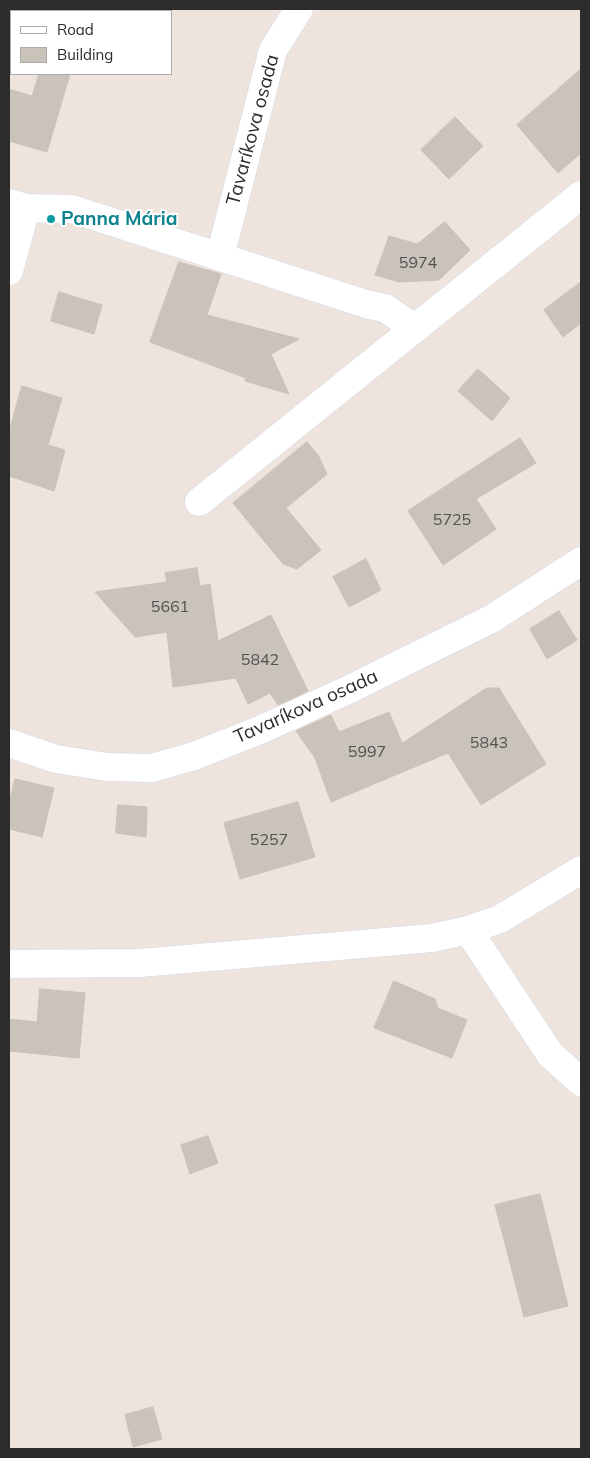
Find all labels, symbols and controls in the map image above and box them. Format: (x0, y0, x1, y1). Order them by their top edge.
legend (10, 10, 172, 75)
text: Road (57, 20, 94, 39)
text: Building (57, 45, 113, 64)
street label: Tavaríkova osada (222, 52, 284, 208)
place label: Panna Mária (61, 208, 177, 230)
marker: Panna Mária (45, 213, 57, 225)
house number: 5974 (399, 253, 437, 273)
house number: 5725 (433, 510, 471, 530)
house number: 5661 (151, 597, 189, 617)
house number: 5842 (241, 650, 279, 670)
street label: Tavaríkova osada (230, 665, 382, 749)
house number: 5843 (470, 733, 508, 753)
house number: 5997 (348, 742, 386, 762)
house number: 5257 (250, 830, 288, 850)

